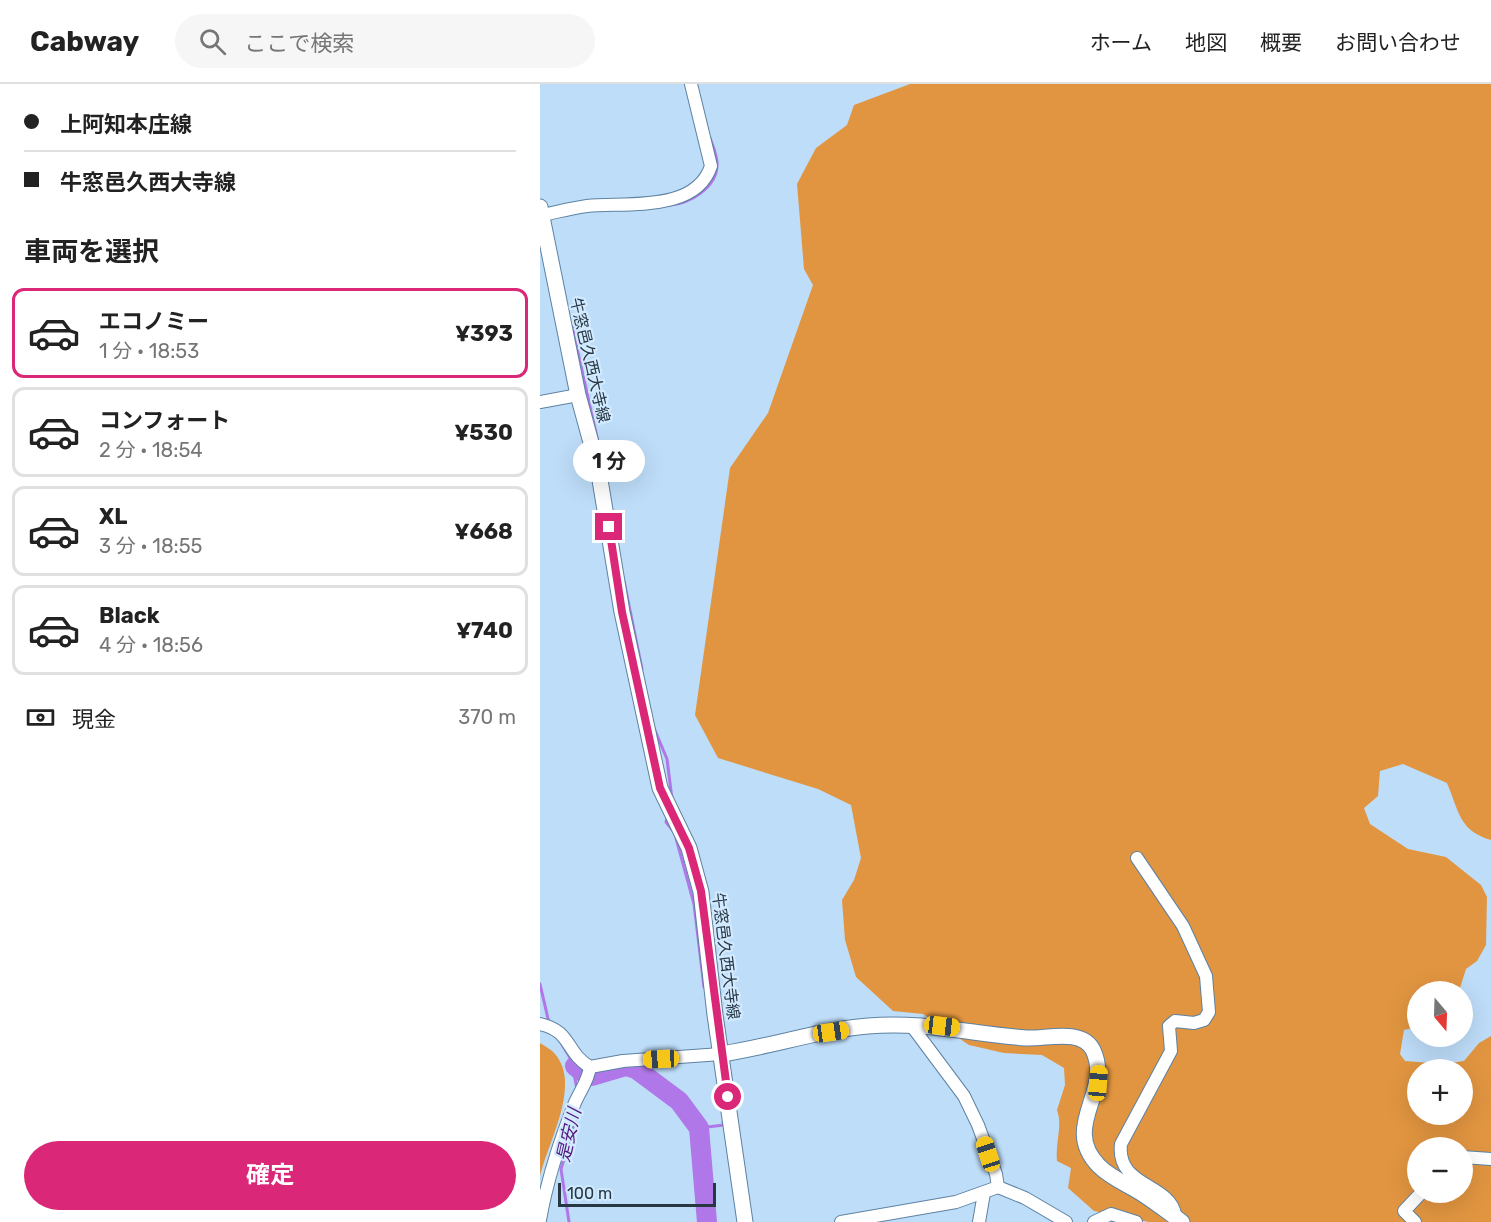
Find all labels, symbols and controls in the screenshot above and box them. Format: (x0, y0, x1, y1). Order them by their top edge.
search box (175, 14, 595, 68)
text: Cabway (30, 25, 139, 58)
icon: search (196, 25, 229, 58)
text: ここで検索 (244, 30, 354, 57)
text: ホーム (1090, 30, 1152, 55)
text: 地図 (1185, 30, 1227, 55)
text: 概要 (1260, 30, 1302, 55)
text: お問い合わせ (1335, 30, 1461, 55)
text: 上阿知本庄線 (60, 111, 192, 138)
text: 牛窓邑久西大寺線 (60, 169, 236, 196)
text: 車両を選択 (24, 236, 159, 268)
street label: 牛窓邑久西大寺線 (566, 295, 614, 425)
icon: car (27, 306, 81, 360)
text: エコノミー (99, 308, 209, 335)
text: ¥393 (455, 320, 513, 347)
text: 1 分 · 18:53 (99, 339, 199, 363)
icon: car (27, 405, 81, 459)
text: コンフォート (99, 407, 230, 434)
text: ¥530 (454, 419, 513, 446)
text: 2 分 · 18:54 (99, 438, 203, 462)
callout: 1 分 (573, 440, 645, 482)
text: 1 分 (592, 449, 626, 473)
text: XL (99, 503, 127, 530)
icon: car (27, 504, 81, 558)
route end (595, 513, 622, 540)
text: ¥668 (454, 518, 513, 545)
text: 3 分 · 18:55 (99, 534, 202, 558)
text: Black (99, 602, 160, 629)
icon: car (27, 603, 81, 657)
text: ¥740 (456, 617, 513, 644)
text: 4 分 · 18:56 (99, 633, 203, 657)
icon: cash (24, 701, 57, 734)
text: 370 m (458, 705, 516, 729)
text: 現金 (72, 706, 116, 733)
street label: 牛窓邑久西大寺線 (709, 891, 743, 1021)
north arrow (1407, 981, 1473, 1047)
map controls (1407, 981, 1473, 1203)
car (923, 1015, 961, 1037)
car (812, 1021, 850, 1043)
car (643, 1049, 679, 1069)
button: + (1407, 1059, 1473, 1125)
car (1087, 1064, 1109, 1102)
route start (714, 1083, 741, 1110)
water label: 是安川 (552, 1104, 586, 1164)
car (974, 1134, 1002, 1174)
button: − (1407, 1137, 1473, 1203)
button: 確定 (24, 1141, 516, 1210)
scale bar (558, 1180, 716, 1208)
text: 100 m (567, 1184, 612, 1203)

